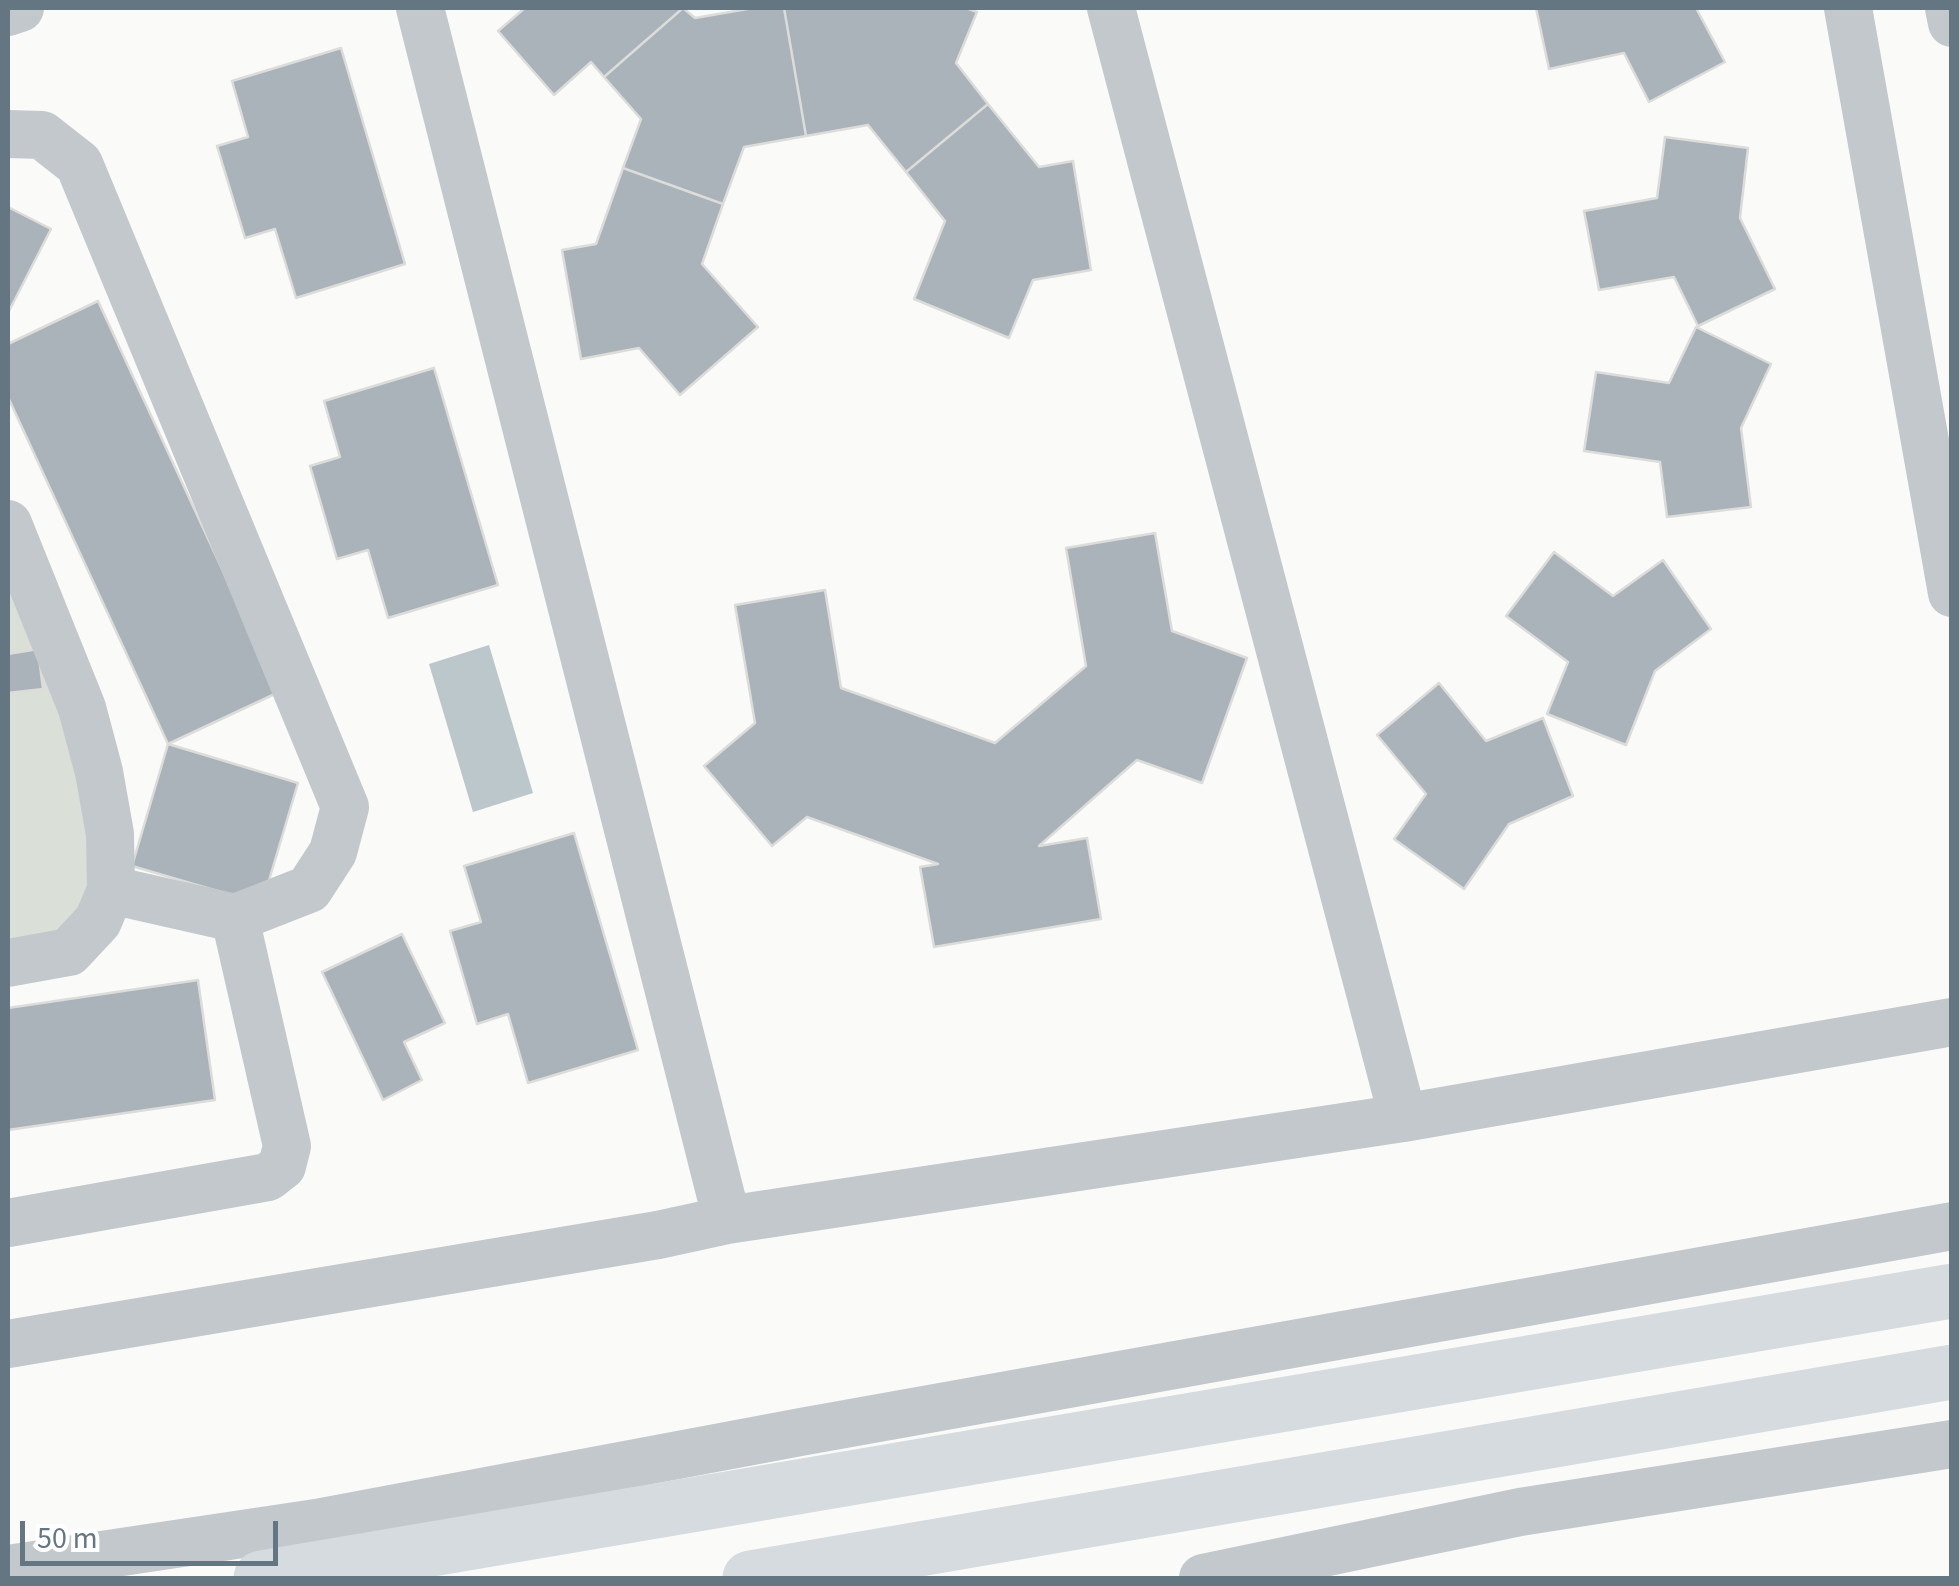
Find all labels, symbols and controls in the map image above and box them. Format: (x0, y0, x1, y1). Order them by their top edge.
scale bar (25, 1501, 282, 1563)
text: 50 m (37, 1517, 98, 1560)

